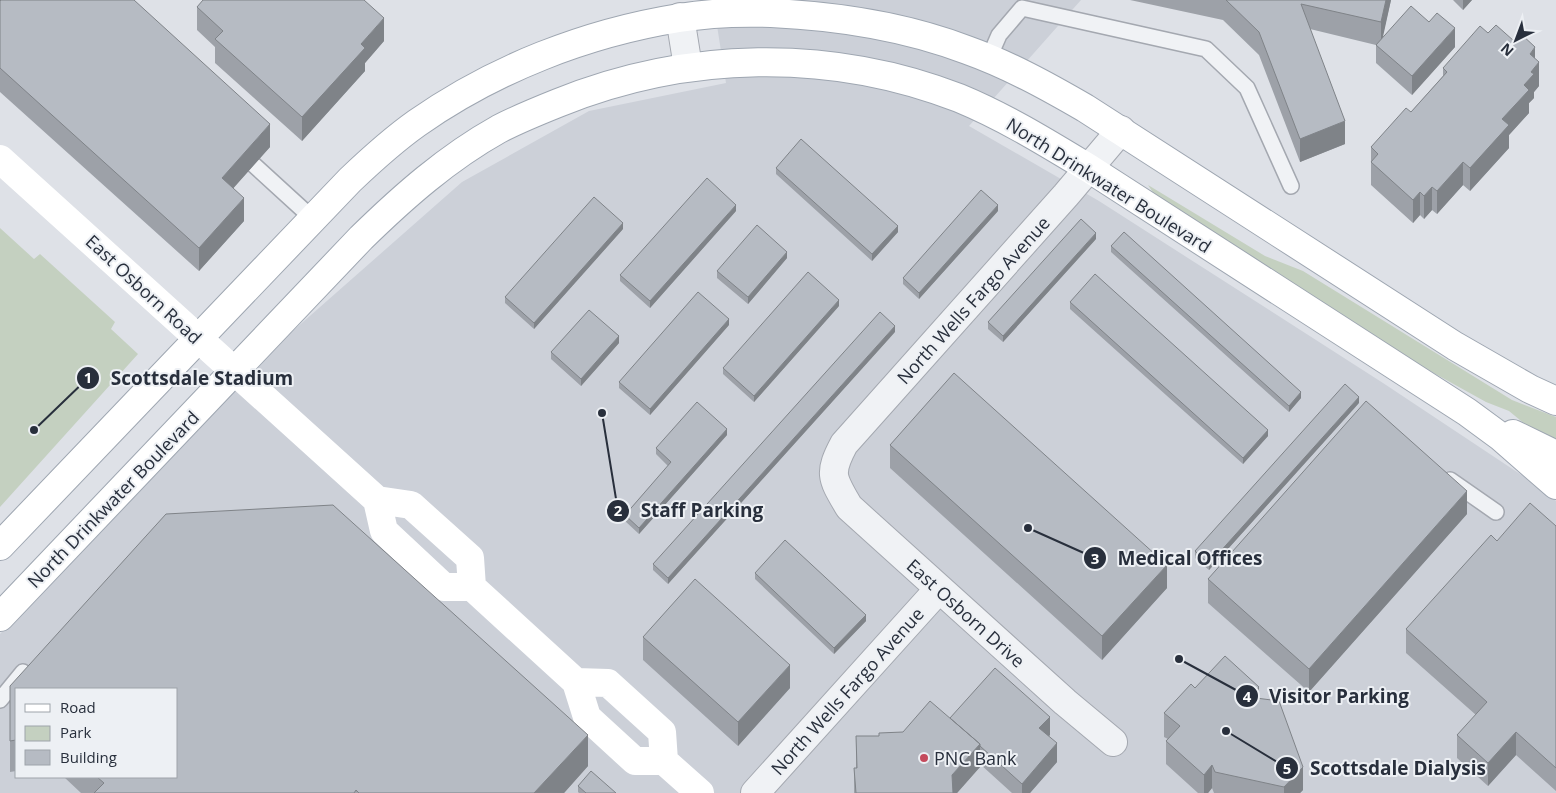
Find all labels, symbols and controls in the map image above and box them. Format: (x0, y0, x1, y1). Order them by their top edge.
north arrow (1491, 15, 1541, 65)
text: N (1496, 39, 1518, 61)
street label: North Drinkwater Boulevard (1002, 112, 1216, 258)
street label: North Wells Fargo Avenue (891, 211, 1055, 389)
street label: East Osborn Road (81, 229, 207, 349)
callout: Scottsdale Stadium (76, 361, 304, 395)
text: Scottsdale Stadium (111, 365, 293, 391)
text: 1 (84, 367, 92, 387)
street label: North Drinkwater Boulevard (22, 405, 204, 593)
callout: Staff Parking (606, 494, 774, 528)
text: Staff Parking (641, 497, 764, 523)
text: 2 (614, 500, 623, 520)
callout: Medical Offices (1082, 541, 1272, 575)
text: Medical Offices (1117, 545, 1263, 571)
text: 3 (1091, 548, 1099, 568)
street label: East Osborn Drive (902, 553, 1030, 673)
street label: North Wells Fargo Avenue (765, 602, 929, 780)
callout: Visitor Parking (1234, 679, 1419, 713)
text: Visitor Parking (1269, 683, 1409, 709)
text: 4 (1243, 686, 1252, 706)
legend (15, 688, 178, 778)
text: Road (60, 697, 96, 717)
text: Park (60, 722, 91, 742)
place label: PNC Bank (934, 746, 1017, 770)
text: Building (60, 747, 117, 767)
callout: Scottsdale Dialysis (1275, 751, 1496, 785)
marker: PNC Bank (918, 752, 930, 764)
text: Scottsdale Dialysis (1310, 755, 1486, 781)
text: 5 (1283, 758, 1291, 778)

